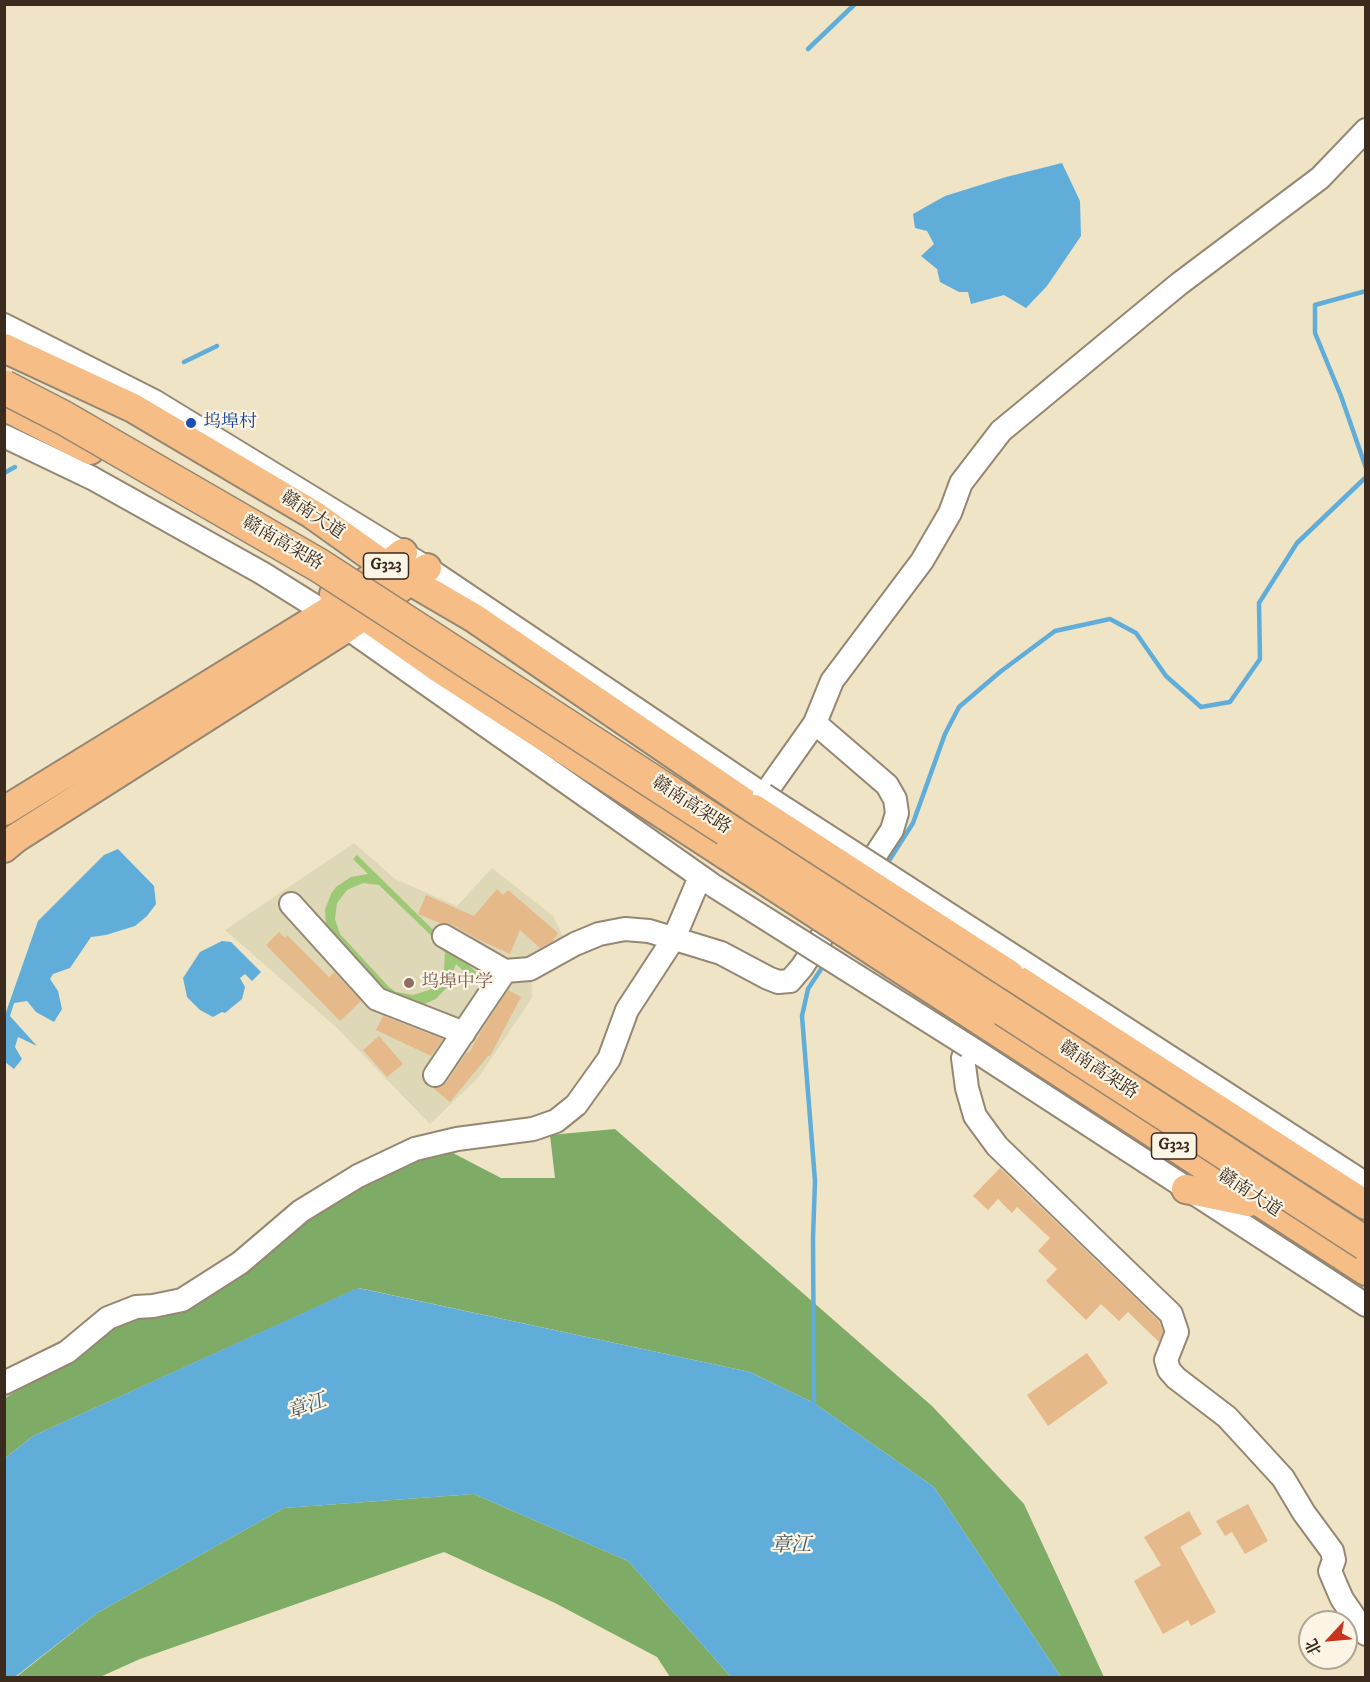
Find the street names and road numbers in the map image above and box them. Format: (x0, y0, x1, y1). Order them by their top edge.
street label: 赣南大道 (276, 487, 348, 545)
street label: 赣南高架路 (238, 512, 326, 576)
road number: G323 (364, 553, 408, 579)
street label: 赣南高架路 (647, 772, 735, 840)
street label: 赣南高架路 (1054, 1037, 1142, 1105)
road number: G323 (1152, 1133, 1196, 1159)
street label: 赣南大道 (1213, 1165, 1285, 1223)

